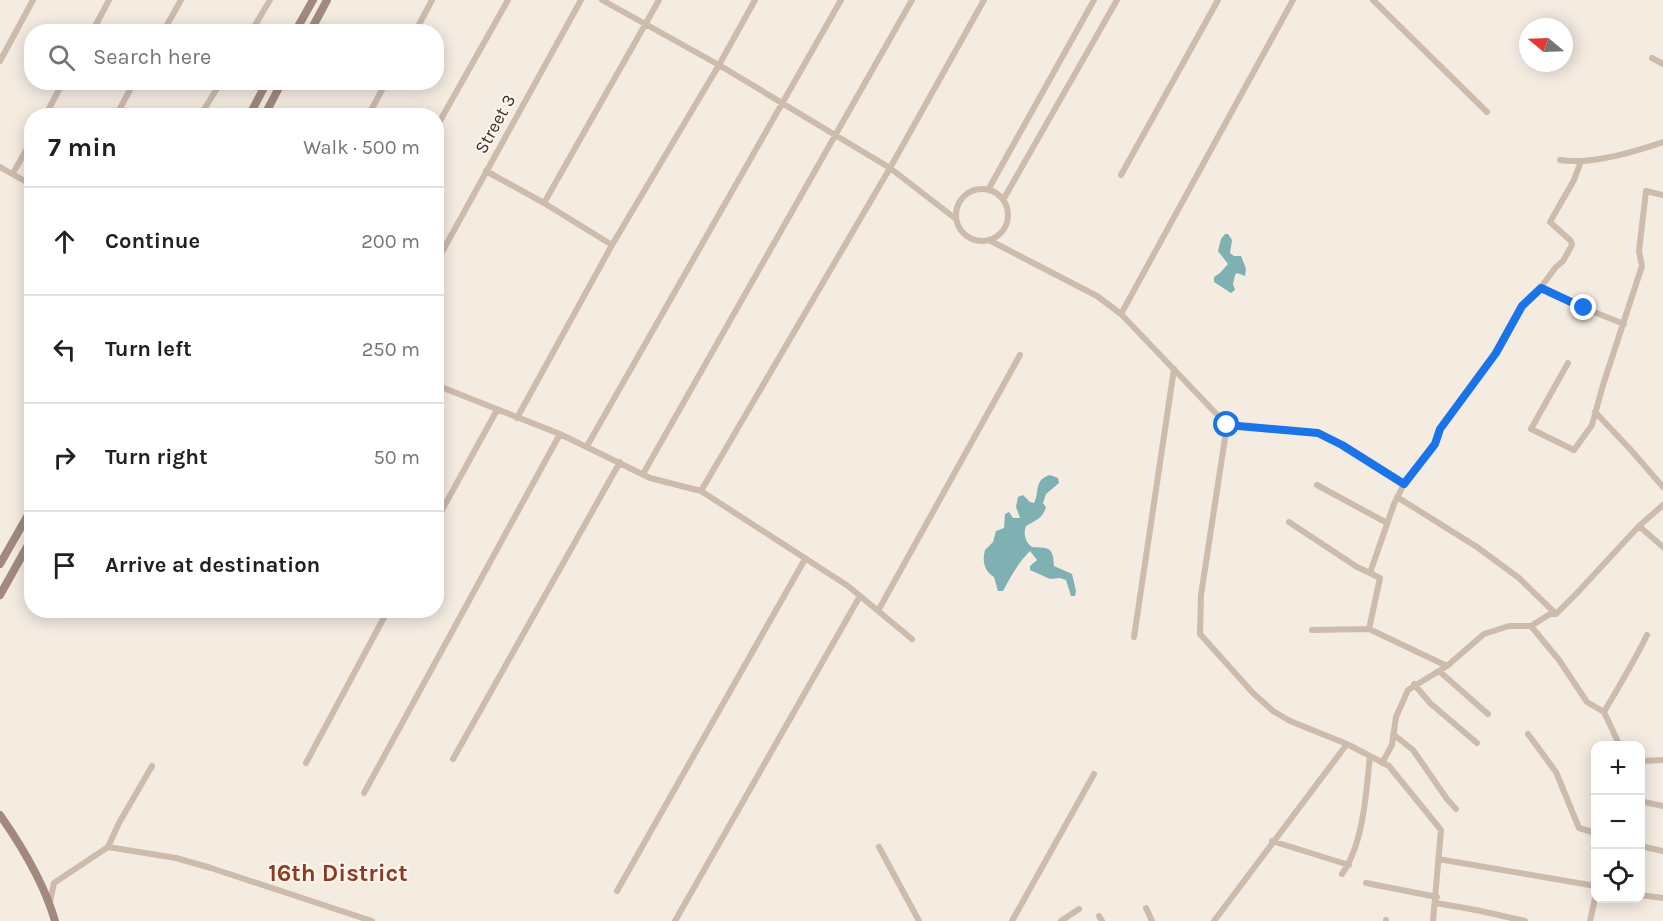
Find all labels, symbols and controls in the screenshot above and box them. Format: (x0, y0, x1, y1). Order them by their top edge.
north arrow (1519, 18, 1573, 72)
search box (24, 24, 444, 90)
icon: search (45, 41, 78, 74)
text: Search here (93, 44, 211, 70)
street label: Street 3 (470, 91, 520, 157)
text: 7 min (48, 132, 117, 163)
text: Walk · 500 m (303, 136, 420, 159)
icon: ahead (48, 225, 81, 258)
text: Continue (105, 228, 200, 254)
text: 200 m (361, 230, 420, 253)
route end (1570, 294, 1596, 320)
icon: left (48, 333, 81, 366)
text: Turn left (105, 336, 192, 362)
text: 250 m (362, 338, 420, 361)
route start (1213, 411, 1239, 437)
icon: right (48, 441, 81, 474)
text: Turn right (105, 444, 208, 470)
text: 50 m (373, 446, 420, 469)
icon: arrive (48, 549, 81, 582)
text: Arrive at destination (105, 552, 320, 578)
map controls (1591, 741, 1645, 903)
button: + (1591, 741, 1645, 795)
button: − (1591, 795, 1645, 849)
button: locate (1591, 849, 1645, 903)
district label: 16th District (268, 859, 408, 887)

